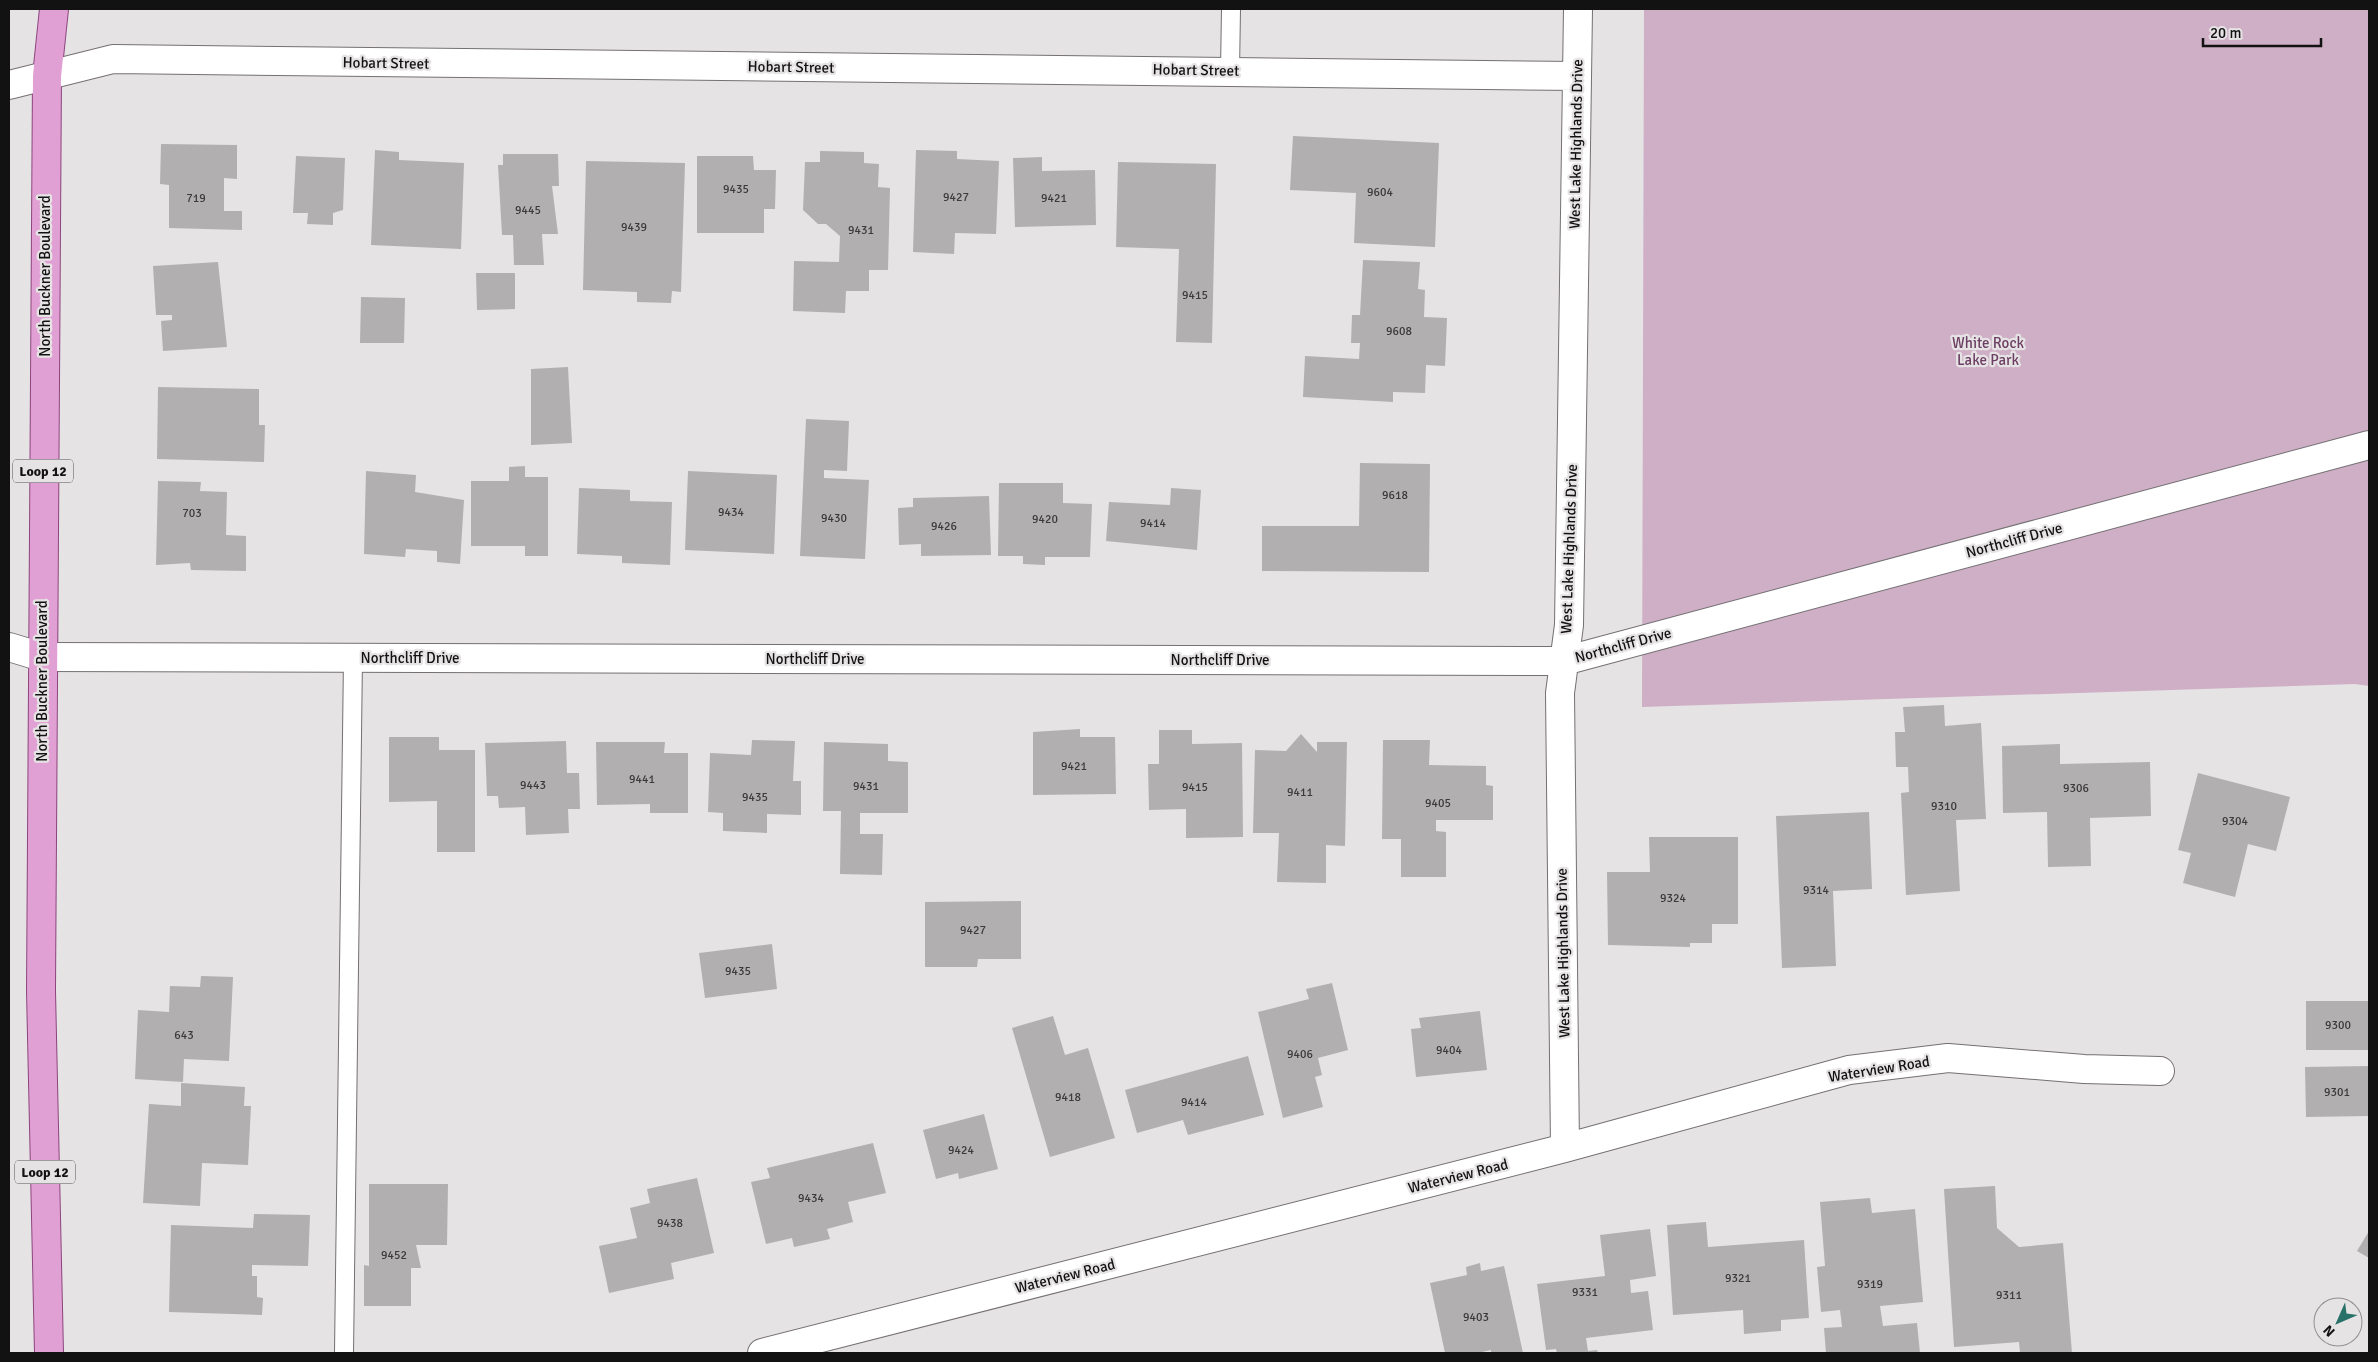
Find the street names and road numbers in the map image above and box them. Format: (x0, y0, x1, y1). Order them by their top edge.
street label: Hobart Street (342, 53, 430, 73)
street label: Hobart Street (747, 57, 835, 77)
street label: West Lake Highlands Drive (1566, 59, 1586, 229)
street label: Hobart Street (1152, 60, 1240, 80)
street label: North Buckner Boulevard (36, 195, 54, 357)
road number: Loop 12 (13, 460, 73, 482)
street label: West Lake Highlands Drive (1557, 464, 1581, 634)
street label: Northcliff Drive (1964, 518, 2064, 562)
street label: North Buckner Boulevard (33, 600, 51, 762)
street label: Northcliff Drive (1573, 623, 1673, 667)
street label: Northcliff Drive (360, 649, 460, 667)
street label: Northcliff Drive (765, 650, 865, 668)
street label: Northcliff Drive (1170, 651, 1270, 669)
street label: West Lake Highlands Drive (1553, 868, 1573, 1038)
street label: Waterview Road (1827, 1052, 1931, 1086)
street label: Waterview Road (1406, 1155, 1510, 1197)
road number: Loop 12 (15, 1160, 75, 1184)
street label: Waterview Road (1013, 1255, 1117, 1297)

